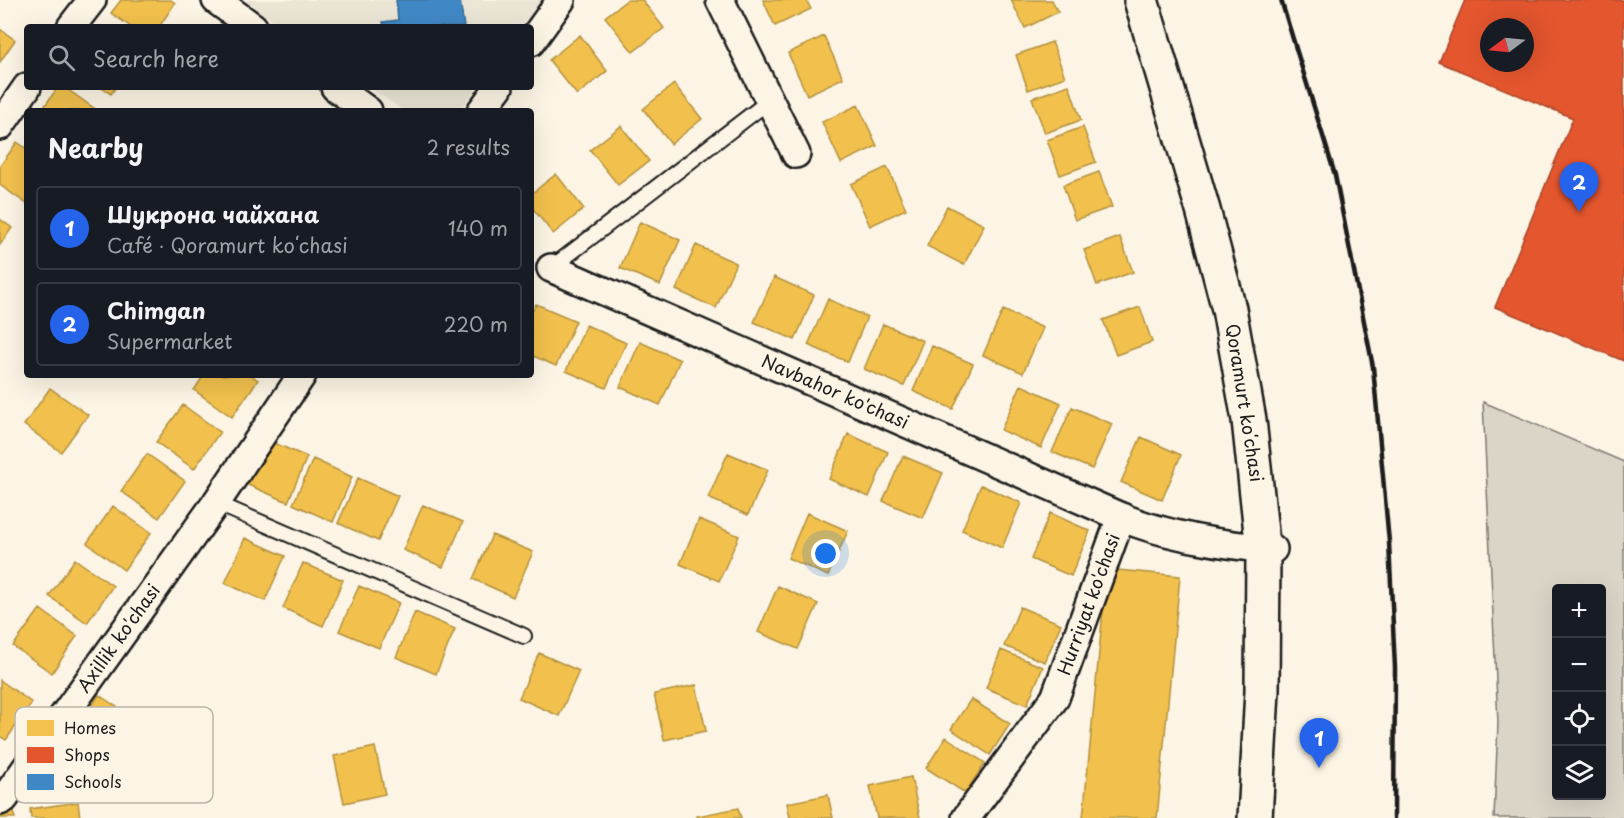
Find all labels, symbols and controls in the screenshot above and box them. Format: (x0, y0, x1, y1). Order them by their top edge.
north arrow (1480, 18, 1534, 72)
search box (24, 24, 534, 90)
icon: search (45, 41, 78, 74)
text: Search here (93, 41, 219, 74)
text: Nearby (48, 128, 143, 167)
text: 2 results (427, 132, 510, 162)
pin: 2 (1560, 162, 1598, 212)
text: Шукрона чайхана (107, 197, 319, 230)
text: 1 (65, 213, 74, 243)
text: 140 m (448, 213, 508, 243)
text: Café · Qoramurt koʻchasi (107, 230, 348, 260)
text: Chimgan (107, 293, 206, 326)
text: 2 (62, 309, 77, 339)
text: 220 m (444, 309, 508, 339)
street label: Qoramurt koʻchasi (1220, 322, 1271, 484)
text: Supermarket (107, 326, 233, 356)
street label: Navbahor ko'chasi (758, 347, 914, 435)
street label: Hurriyat ko'chasi (1049, 529, 1126, 679)
your location (811, 539, 840, 568)
street label: Axillik ko'chasi (70, 578, 166, 697)
map controls (1552, 584, 1606, 800)
button: + (1552, 584, 1606, 638)
button: − (1552, 638, 1606, 692)
button: locate (1552, 692, 1606, 746)
legend (15, 707, 213, 803)
text: Homes (64, 715, 116, 739)
pin: 1 (1300, 718, 1338, 768)
text: Shops (64, 742, 110, 766)
button: layers (1552, 746, 1606, 800)
text: Schools (64, 769, 122, 793)

